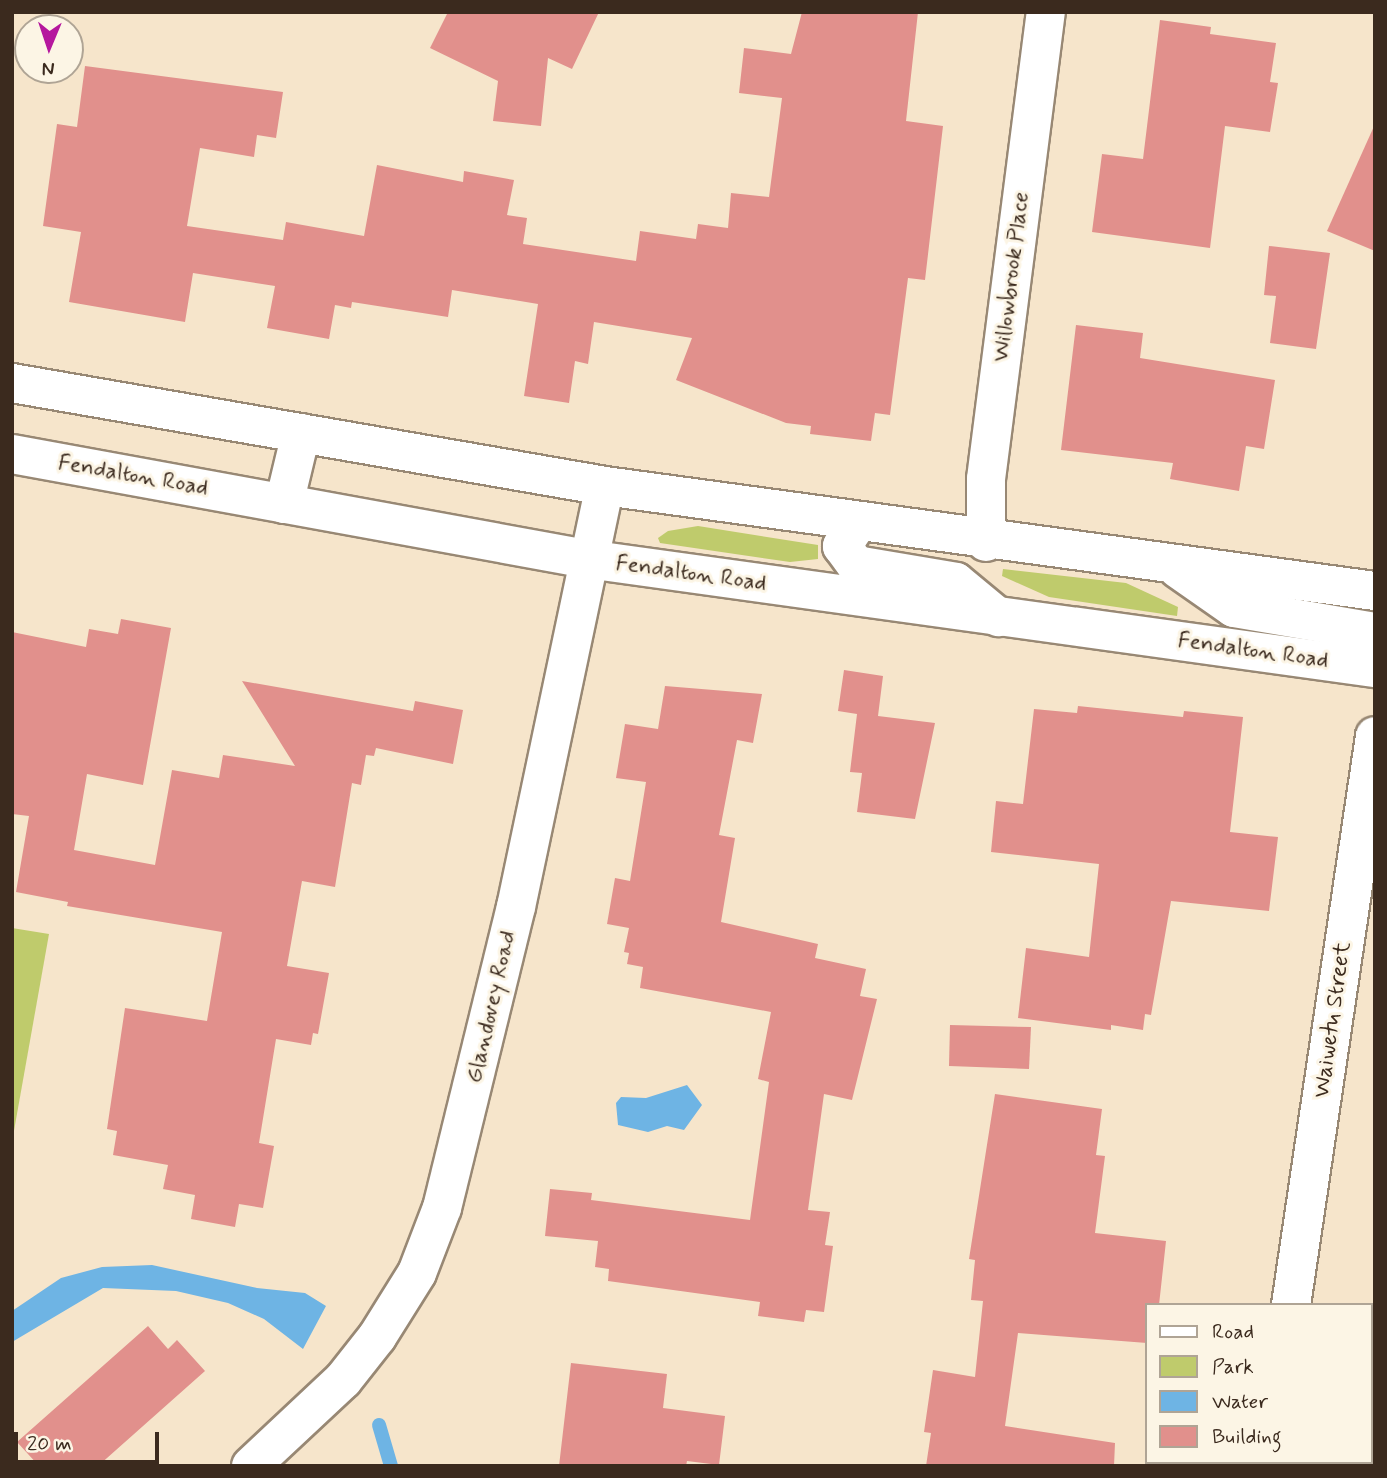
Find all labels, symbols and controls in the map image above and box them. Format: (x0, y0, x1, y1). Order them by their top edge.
north arrow (14, 14, 84, 84)
text: N (42, 56, 55, 81)
street label: Willowbrook Place (988, 190, 1036, 364)
street label: Fendalton Road (56, 449, 210, 503)
street label: Fendalton Road (614, 550, 768, 598)
street label: Fendalton Road (1176, 627, 1330, 675)
street label: Glandovey Road (461, 929, 523, 1085)
street label: Waiwetu Street (1308, 940, 1358, 1100)
legend (1146, 1303, 1373, 1464)
text: Road (1212, 1318, 1254, 1346)
text: Park (1212, 1353, 1254, 1381)
text: Water (1212, 1388, 1268, 1416)
scale bar (18, 1418, 163, 1462)
text: Building (1212, 1423, 1282, 1451)
text: 20 m (27, 1430, 72, 1458)

